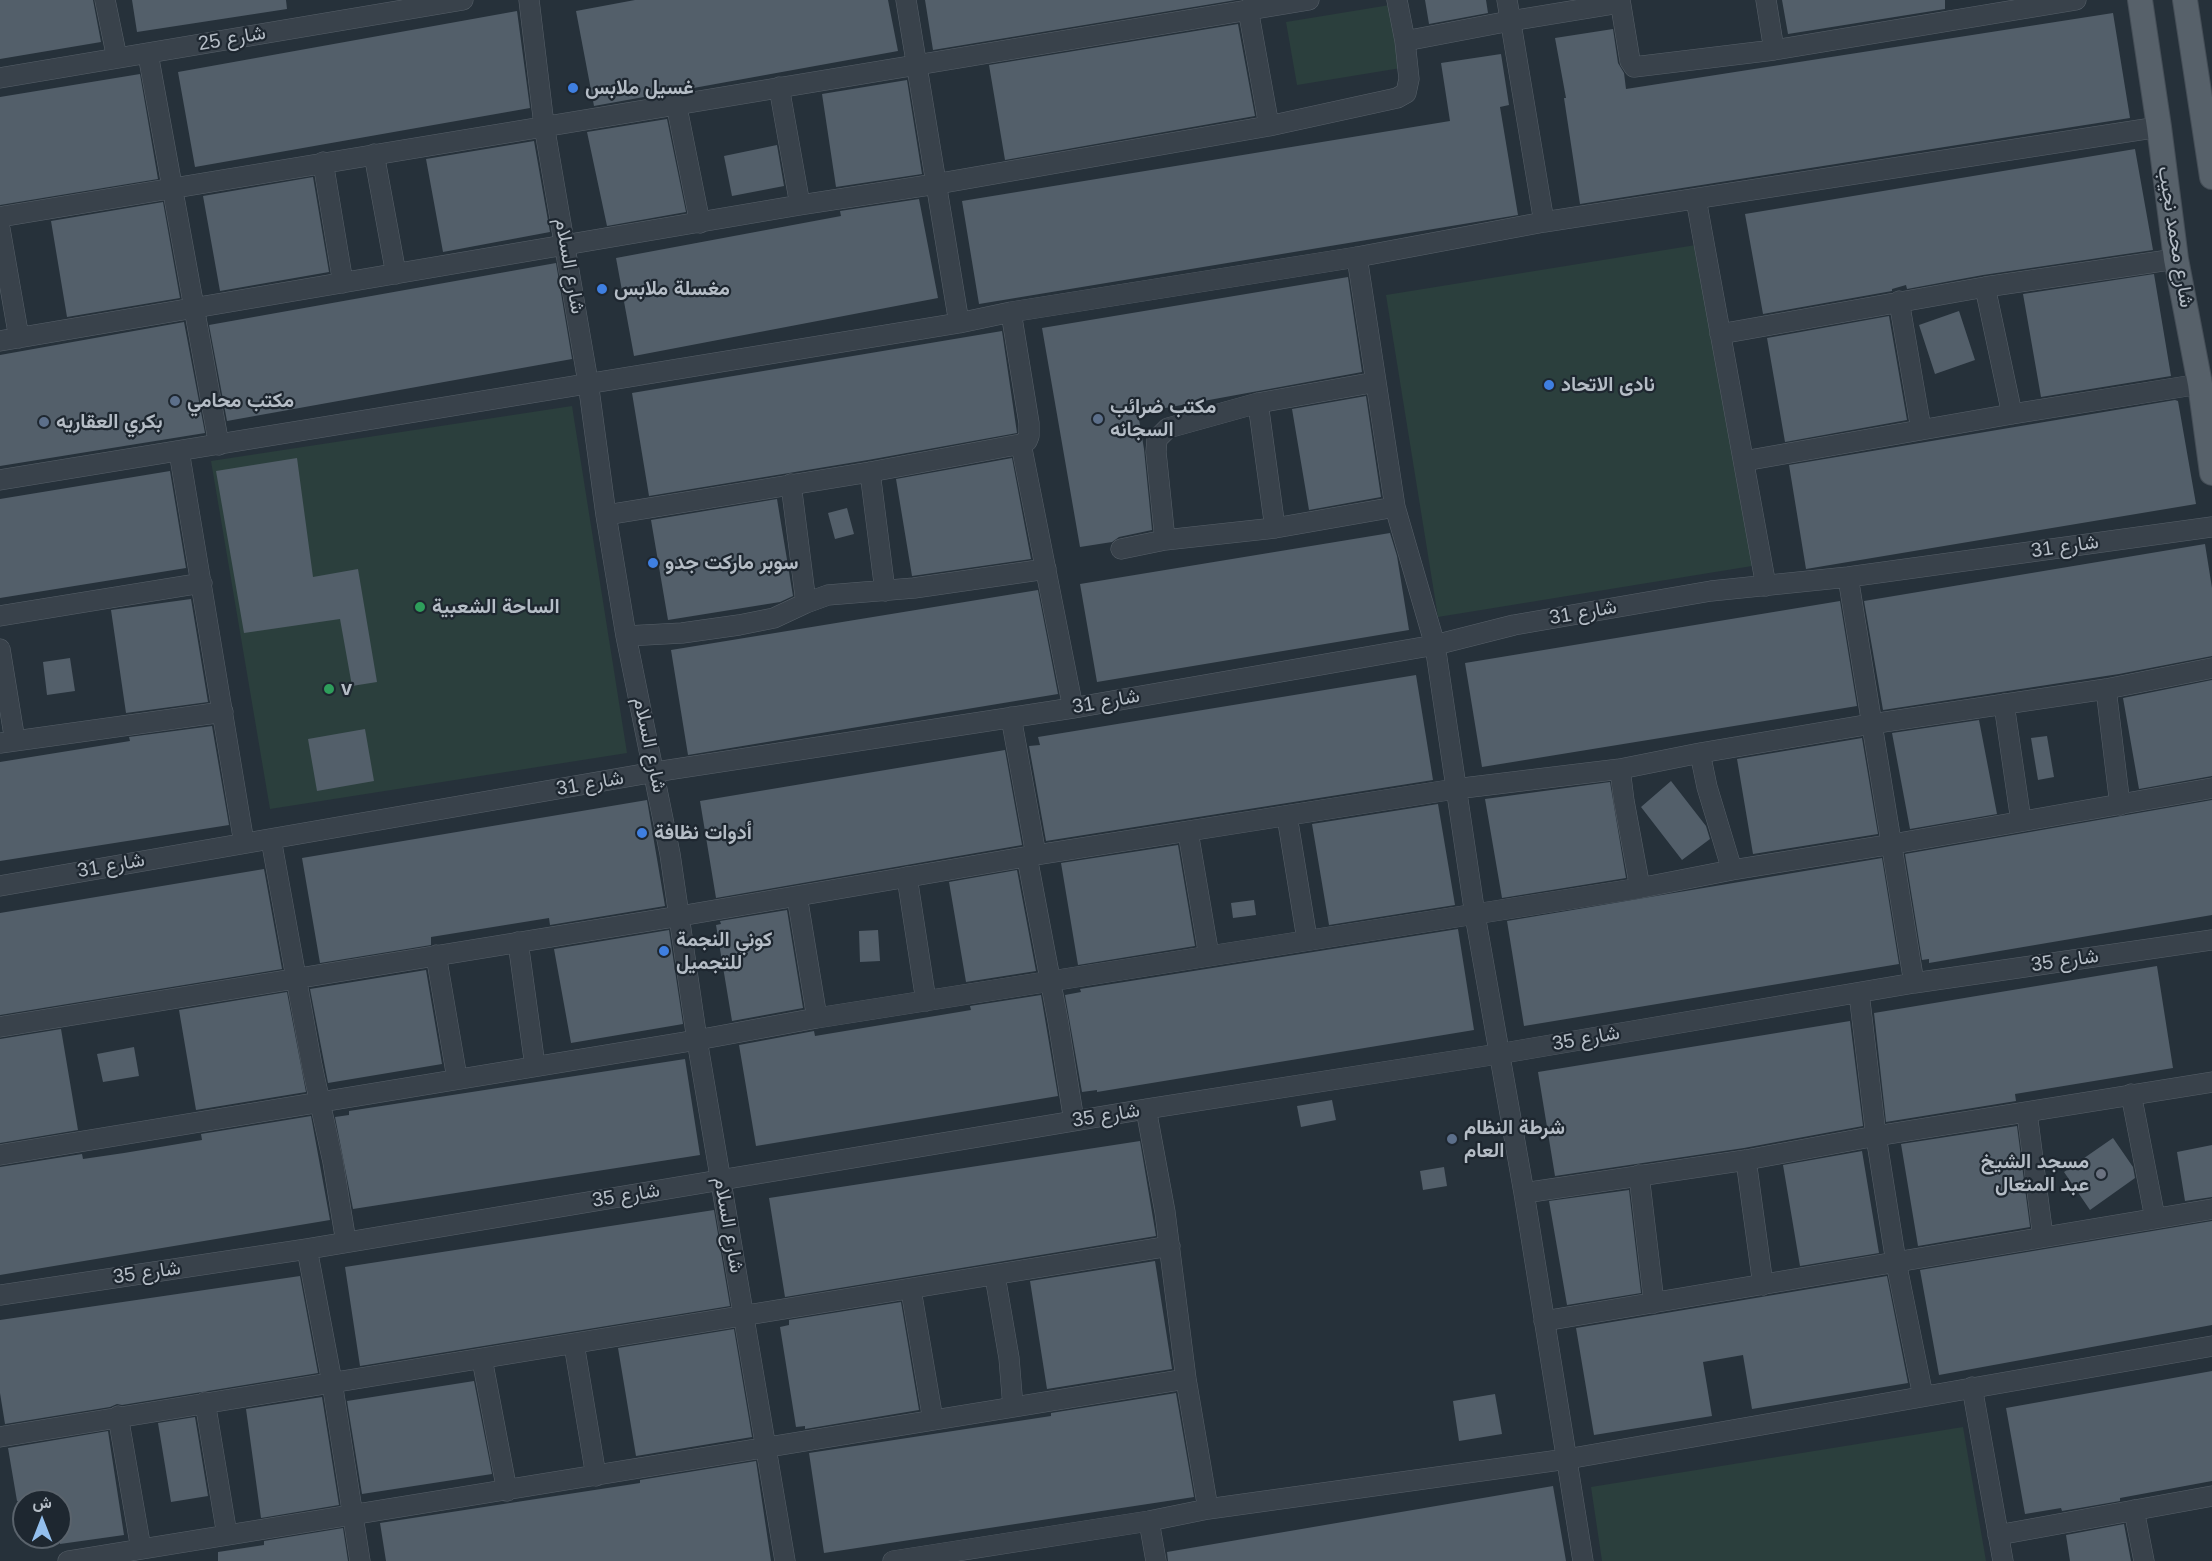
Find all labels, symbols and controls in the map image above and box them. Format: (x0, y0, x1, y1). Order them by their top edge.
street label: شارع 25 (196, 21, 268, 57)
place label: غسيل ملابس (585, 76, 694, 100)
marker: غسيل ملابس (566, 81, 580, 95)
street label: شارع محمد نجيب (2152, 165, 2198, 309)
street label: شارع السلام (549, 216, 589, 316)
place label: مغسلة ملابس (614, 277, 730, 301)
marker: مغسلة ملابس (595, 282, 609, 296)
place label: نادى الاتحاد (1561, 373, 1655, 397)
marker: نادى الاتحاد (1542, 378, 1556, 392)
place label: مكتب محامي (187, 389, 294, 413)
marker: مكتب محامي (168, 394, 182, 408)
place label: مكتب ضرائب السجانه (1110, 395, 1216, 442)
place label: بكري العقاريه (56, 410, 163, 434)
marker: مكتب ضرائب السجانه (1091, 412, 1105, 426)
marker: بكري العقاريه (37, 415, 51, 429)
street label: شارع 31 (2030, 530, 2100, 564)
place label: سوبر ماركت جدو (665, 551, 798, 575)
marker: سوبر ماركت جدو (646, 556, 660, 570)
place label: الساحة الشعبية (432, 595, 560, 619)
street label: شارع 31 (1547, 595, 1619, 631)
marker: الساحة الشعبية (413, 600, 427, 614)
place label: v (341, 677, 352, 701)
marker: v (322, 682, 336, 696)
street label: شارع 31 (1070, 684, 1142, 720)
street label: شارع السلام (627, 695, 671, 795)
street label: شارع 31 (554, 766, 626, 802)
place label: أدوات نظافة (654, 821, 752, 845)
marker: أدوات نظافة (635, 826, 649, 840)
street label: شارع 31 (75, 848, 147, 884)
place label: كوني النجمة للتجميل (676, 928, 772, 975)
marker: كوني النجمة للتجميل (657, 944, 671, 958)
street label: شارع 35 (2030, 944, 2100, 978)
street label: شارع 35 (1550, 1021, 1622, 1057)
street label: شارع 35 (1071, 1099, 1141, 1133)
place label: شرطة النظام العام (1464, 1116, 1565, 1163)
marker: شرطة النظام العام (1445, 1132, 1459, 1146)
place label: مسجد الشيخ عبد المتعال (1981, 1150, 2089, 1197)
marker: مسجد الشيخ عبد المتعال (2094, 1167, 2108, 1181)
street label: شارع السلام (708, 1175, 748, 1275)
street label: شارع 35 (591, 1179, 661, 1213)
street label: شارع 35 (112, 1256, 182, 1290)
north arrow (12, 1489, 72, 1549)
text: ش (32, 1494, 52, 1511)

